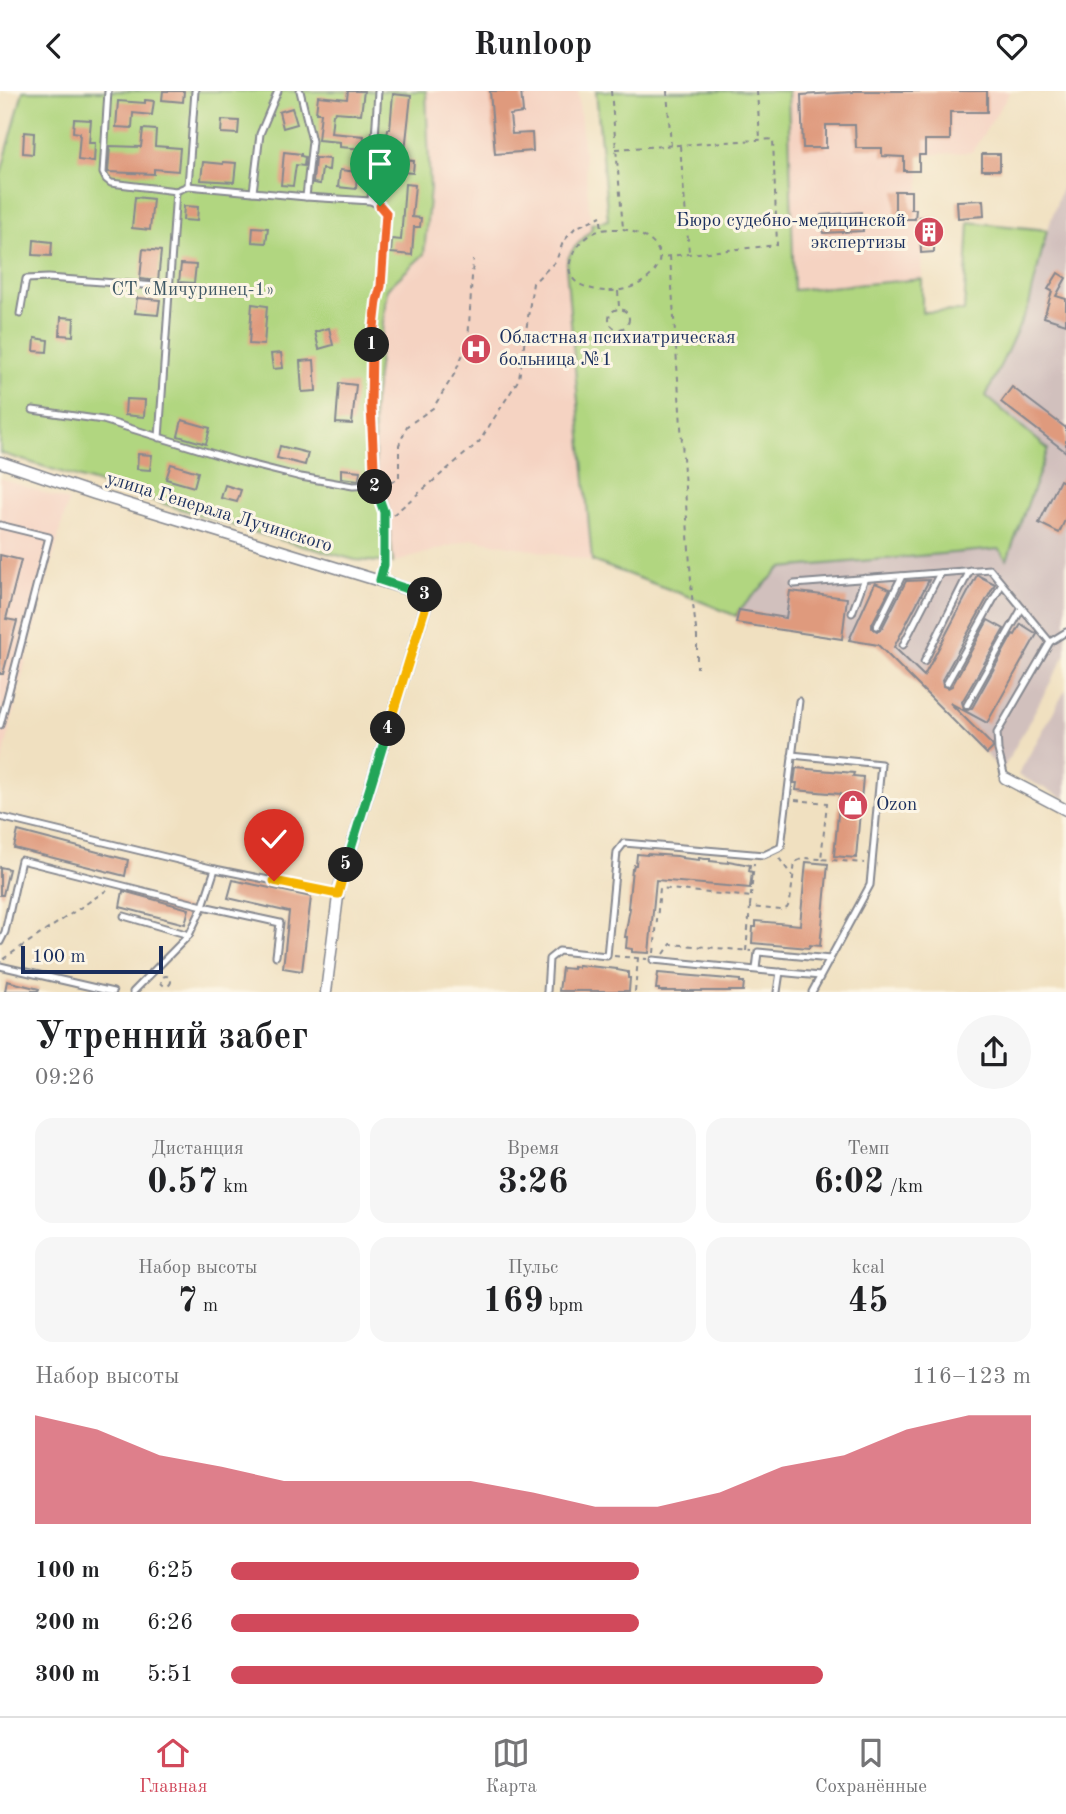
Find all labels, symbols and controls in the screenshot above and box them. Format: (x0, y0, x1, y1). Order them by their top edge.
icon: back (35, 27, 73, 65)
icon: heart (993, 27, 1031, 65)
text: Runloop (474, 30, 592, 62)
pin (350, 134, 410, 206)
icon: arrive (361, 145, 399, 183)
place label: Бюро судебно-медицинской экспертизы (676, 212, 906, 253)
building icon: Бюро судебно-медицинской экспертизы (912, 215, 946, 249)
park label: СТ «Мичуринец-1» (111, 281, 275, 300)
pin: 1 (354, 327, 390, 363)
place label: Областная психиатрическая больница №1 (499, 329, 736, 370)
hospital icon: Областная психиатрическая больница №1 (459, 332, 493, 366)
text: 1 (366, 335, 377, 354)
pin: 2 (358, 469, 392, 505)
street label: улица Генерала Лучинского (104, 470, 334, 556)
text: 2 (369, 477, 380, 496)
pin: 3 (408, 577, 442, 613)
text: 3 (419, 585, 430, 604)
pin: 4 (370, 711, 406, 747)
text: 4 (382, 719, 393, 738)
shop icon: Ozon (836, 788, 870, 822)
place label: Ozon (876, 796, 917, 815)
pin (244, 809, 304, 881)
icon: check (255, 820, 293, 858)
pin: 5 (328, 847, 364, 883)
text: 5 (340, 855, 351, 874)
scale bar (21, 943, 163, 974)
text: 100 m (32, 948, 85, 967)
button: share (957, 1015, 1031, 1089)
text: Утренний забег (35, 1019, 308, 1057)
text: 09:26 (35, 1066, 95, 1089)
text: Дистанция (152, 1140, 244, 1159)
text: Время (507, 1140, 559, 1159)
text: Темп (847, 1140, 890, 1159)
text: 0.57 (147, 1165, 218, 1200)
text: 3:26 (498, 1165, 568, 1200)
text: 6:02 (814, 1165, 884, 1200)
text: km (218, 1178, 248, 1197)
text: /km (884, 1178, 923, 1197)
text: Набор высоты (138, 1259, 257, 1278)
text: Пульс (508, 1259, 558, 1278)
text: kcal (852, 1259, 885, 1278)
text: 7 (177, 1284, 198, 1319)
text: 169 (483, 1284, 543, 1319)
text: 45 (848, 1284, 889, 1319)
text: m (198, 1297, 218, 1316)
text: bpm (543, 1297, 583, 1316)
text: Набор высоты (35, 1365, 179, 1388)
text: 116–123 m (912, 1365, 1031, 1388)
text: 100 m (35, 1559, 100, 1582)
text: 6:25 (147, 1559, 193, 1582)
text: 200 m (35, 1611, 100, 1634)
text: 6:26 (147, 1611, 193, 1634)
text: 300 m (35, 1663, 100, 1686)
text: 5:51 (147, 1663, 193, 1686)
tab: Главная (139, 1734, 207, 1799)
tab: Карта (485, 1734, 537, 1799)
tab: Сохранённые (815, 1734, 927, 1799)

